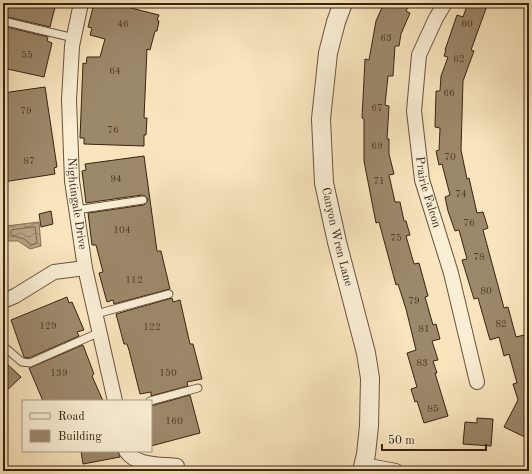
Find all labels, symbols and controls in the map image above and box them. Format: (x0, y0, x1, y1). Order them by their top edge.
house number: 46 (117, 19, 129, 29)
house number: 60 (461, 19, 473, 29)
house number: 63 (380, 33, 392, 43)
house number: 55 (21, 50, 33, 60)
house number: 62 (453, 54, 465, 64)
house number: 64 (109, 66, 121, 76)
house number: 66 (443, 88, 455, 98)
house number: 67 (371, 103, 383, 113)
house number: 79 (20, 106, 32, 116)
house number: 76 (107, 125, 119, 135)
house number: 69 (371, 141, 383, 151)
house number: 70 (444, 152, 456, 162)
house number: 87 (23, 156, 35, 166)
street label: Prairie Falcon (413, 156, 443, 230)
street label: Nightingale Drive (65, 157, 88, 251)
house number: 94 (110, 174, 122, 184)
house number: 71 (373, 176, 385, 186)
street label: Canyon Wren Lane (319, 186, 354, 288)
house number: 74 (455, 189, 467, 199)
house number: 76 (463, 218, 475, 228)
house number: 104 (113, 225, 131, 235)
house number: 75 (390, 233, 402, 243)
house number: 78 (473, 252, 485, 262)
house number: 112 (125, 275, 143, 285)
house number: 80 (480, 286, 492, 296)
house number: 79 (408, 296, 420, 306)
house number: 82 (495, 319, 507, 329)
house number: 129 (39, 321, 57, 331)
house number: 122 (143, 322, 161, 332)
house number: 81 (418, 324, 430, 334)
house number: 83 (416, 358, 428, 368)
house number: 139 (50, 368, 68, 378)
house number: 150 (159, 368, 177, 378)
legend (22, 400, 152, 452)
house number: 85 (427, 404, 439, 414)
text: Road (58, 411, 85, 423)
house number: 160 (165, 416, 183, 426)
scale bar (382, 426, 486, 452)
text: Building (58, 431, 102, 443)
text: 50 m (388, 434, 415, 447)

